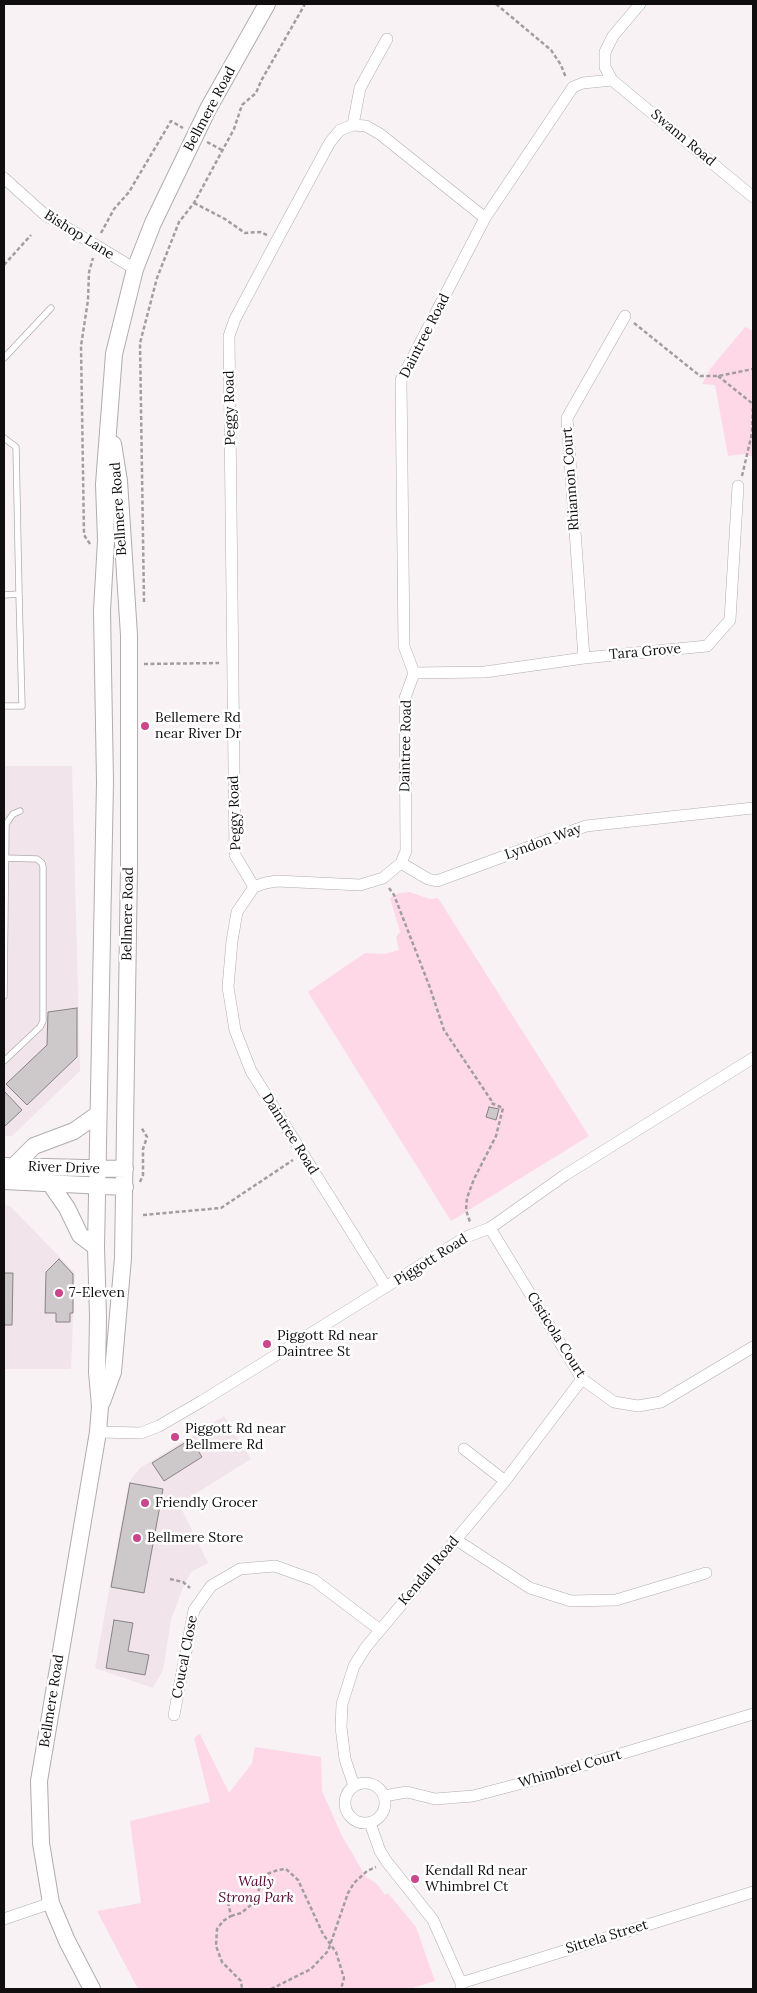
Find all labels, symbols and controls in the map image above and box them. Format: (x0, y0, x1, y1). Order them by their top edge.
street label: Bellmere Road (181, 64, 239, 154)
street label: Swann Road (647, 106, 719, 170)
street label: Bishop Lane (41, 207, 117, 263)
street label: Daintree Road (397, 291, 453, 381)
street label: Peggy Road (221, 370, 239, 446)
street label: Rhiannon Court (559, 427, 583, 531)
street label: Bellmere Road (107, 462, 131, 556)
street label: Tara Grove (608, 640, 682, 664)
street label: Daintree Road (397, 700, 415, 792)
place label: Bellemere Rd near River Dr (155, 710, 242, 742)
marker: Bellemere Rd near River Dr (139, 720, 151, 732)
street label: Peggy Road (225, 775, 245, 851)
street label: Lyndon Way (502, 820, 584, 864)
street label: Bellmere Road (119, 867, 137, 961)
street label: Daintree Road (258, 1090, 322, 1178)
street label: River Drive (28, 1158, 100, 1178)
street label: Piggott Road (391, 1231, 471, 1289)
place label: 7-Eleven (69, 1285, 125, 1301)
marker: 7-Eleven (53, 1287, 65, 1299)
street label: Cisticola Court (523, 1289, 589, 1381)
place label: Piggott Rd near Daintree St (277, 1328, 378, 1360)
marker: Piggott Rd near Daintree St (261, 1338, 273, 1350)
place label: Piggott Rd near Bellmere Rd (185, 1421, 286, 1454)
marker: Piggott Rd near Bellmere Rd (169, 1431, 181, 1443)
place label: Friendly Grocer (155, 1495, 258, 1511)
marker: Friendly Grocer (139, 1497, 151, 1509)
place label: Bellmere Store (147, 1530, 243, 1546)
marker: Bellmere Store (131, 1532, 143, 1544)
street label: Kendall Road (395, 1533, 463, 1609)
street label: Coucal Close (169, 1614, 201, 1700)
street label: Bellmere Road (36, 1653, 68, 1749)
street label: Whimbrel Court (517, 1746, 623, 1792)
place label: Kendall Rd near Whimbrel Ct (425, 1863, 527, 1895)
marker: Kendall Rd near Whimbrel Ct (409, 1873, 421, 1885)
park label: Wally Strong Park (218, 1874, 294, 1906)
street label: Sittela Street (564, 1917, 650, 1957)

